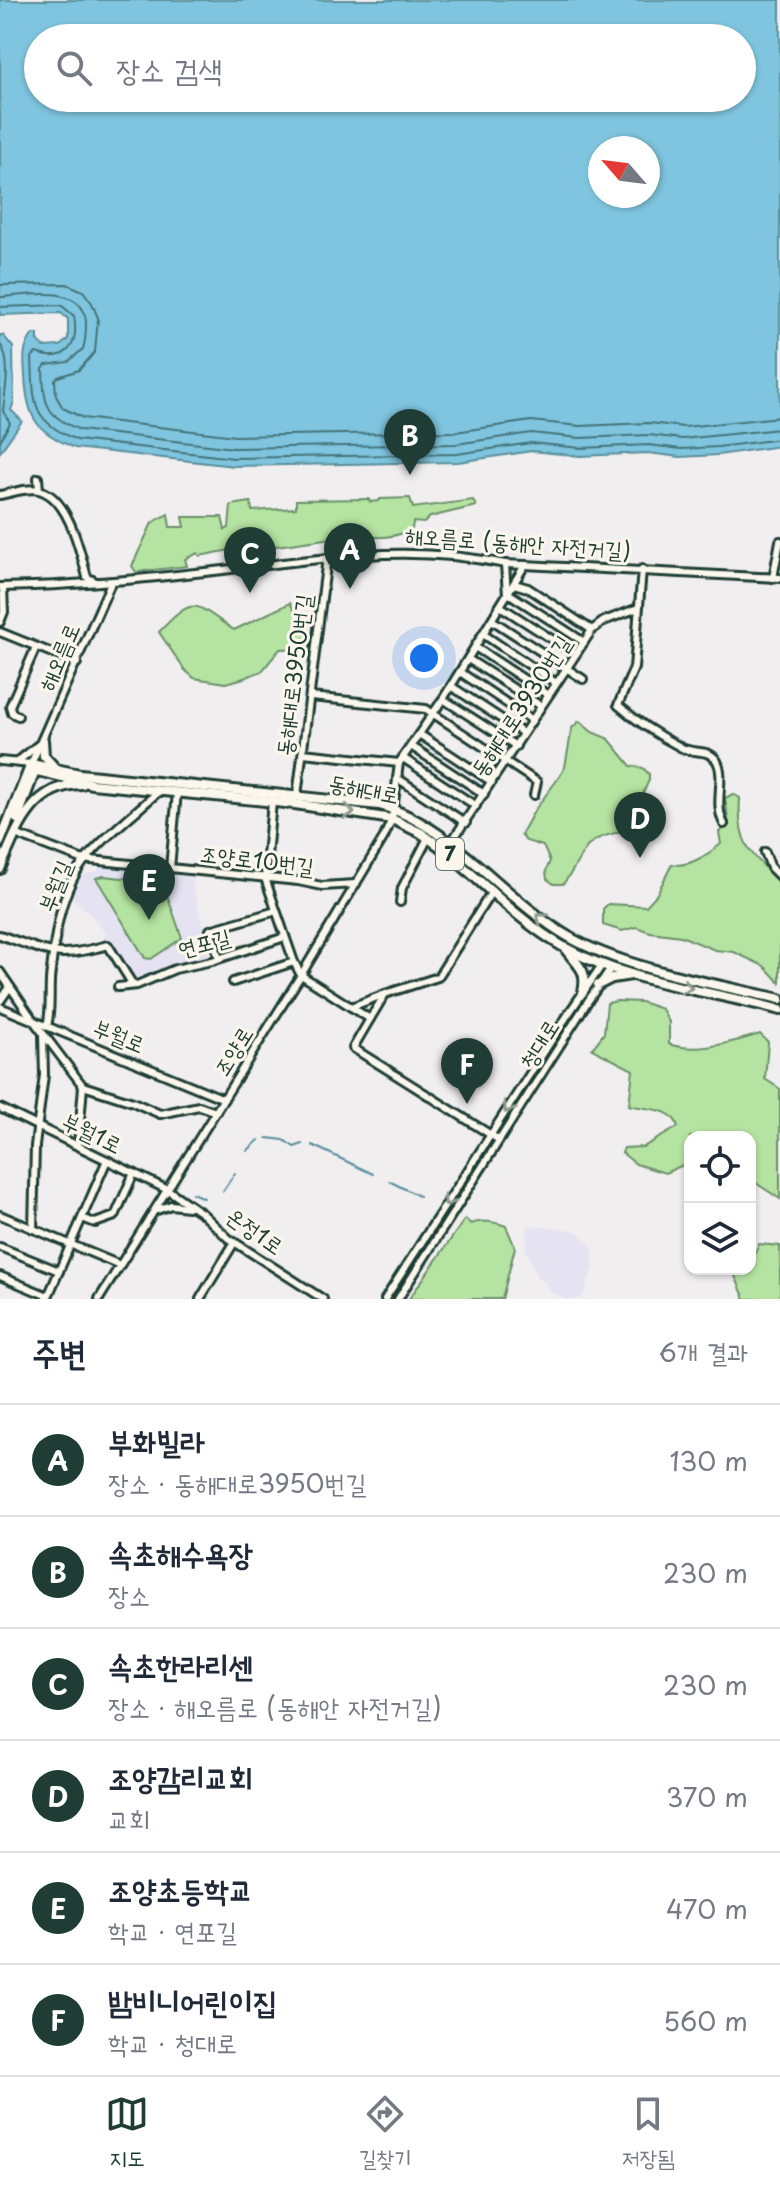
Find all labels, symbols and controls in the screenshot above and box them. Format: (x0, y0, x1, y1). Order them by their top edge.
search box (24, 24, 756, 112)
icon: search (52, 46, 96, 90)
text: 장소 검색 (116, 46, 222, 91)
north arrow (588, 136, 660, 208)
pin: B (384, 409, 436, 475)
street label: 해오름로 (동해안 자전거길) (404, 517, 632, 566)
pin: A (324, 523, 376, 589)
pin: C (224, 527, 276, 593)
street label: 동해대로3950번길 (266, 592, 319, 758)
street label: 해오름로 (29, 617, 87, 695)
street label: 동해대로3930번길 (461, 628, 578, 783)
your location (404, 638, 444, 678)
street label: 동해대로 (326, 765, 402, 810)
pin: D (614, 792, 666, 858)
one-way arrow (342, 803, 356, 820)
street label: 조양로10번길 (198, 835, 316, 882)
road number: 7 (436, 838, 464, 870)
street label: 부월길 (28, 854, 79, 916)
pin: E (123, 854, 175, 920)
one-way arrow (535, 913, 550, 927)
street label: 연포길 (174, 919, 234, 964)
one-way arrow (680, 978, 693, 995)
street label: 부월로 (89, 1009, 150, 1060)
street label: 청대로 (510, 1012, 566, 1074)
street label: 조양로 (204, 1019, 260, 1081)
pin: F (441, 1038, 493, 1104)
one-way arrow (502, 1099, 517, 1114)
street label: 부월1로 (57, 1103, 128, 1160)
map controls (684, 1131, 756, 1275)
button: locate (684, 1131, 756, 1203)
one-way arrow (442, 1192, 457, 1206)
street label: 온정1로 (221, 1198, 291, 1261)
button: layers (684, 1203, 756, 1275)
text: 주변 (32, 1325, 87, 1377)
text: 6개 결과 (659, 1332, 748, 1371)
text: 부화빌라 (108, 1418, 205, 1463)
text: A (48, 1441, 68, 1480)
text: 130 m (669, 1441, 748, 1480)
text: 장소 · 동해대로3950번길 (108, 1463, 366, 1502)
text: 속초해수욕장 (108, 1530, 253, 1575)
text: B (49, 1553, 67, 1592)
text: 230 m (663, 1553, 748, 1592)
text: 장소 (108, 1575, 150, 1614)
text: 속초한라리센 (108, 1642, 253, 1687)
text: C (48, 1665, 68, 1704)
text: 230 m (663, 1665, 748, 1704)
text: 장소 · 해오름로 (동해안 자전거길) (108, 1687, 442, 1726)
text: 조양감리교회 (108, 1754, 253, 1799)
text: D (48, 1777, 68, 1816)
text: 370 m (666, 1777, 748, 1816)
text: 교회 (108, 1799, 150, 1838)
text: 조양초등학교 (108, 1866, 253, 1911)
text: E (50, 1889, 66, 1928)
text: 470 m (666, 1889, 748, 1928)
text: 학교 · 연포길 (108, 1911, 237, 1950)
text: 밤비니어린이집 (108, 1978, 277, 2023)
text: F (50, 2001, 66, 2040)
text: 560 m (663, 2001, 748, 2040)
text: 학교 · 청대로 (108, 2023, 237, 2062)
tab: 지도 (105, 2092, 149, 2173)
tab: 길찾기 (359, 2092, 412, 2173)
tab: 저장됨 (622, 2092, 675, 2173)

